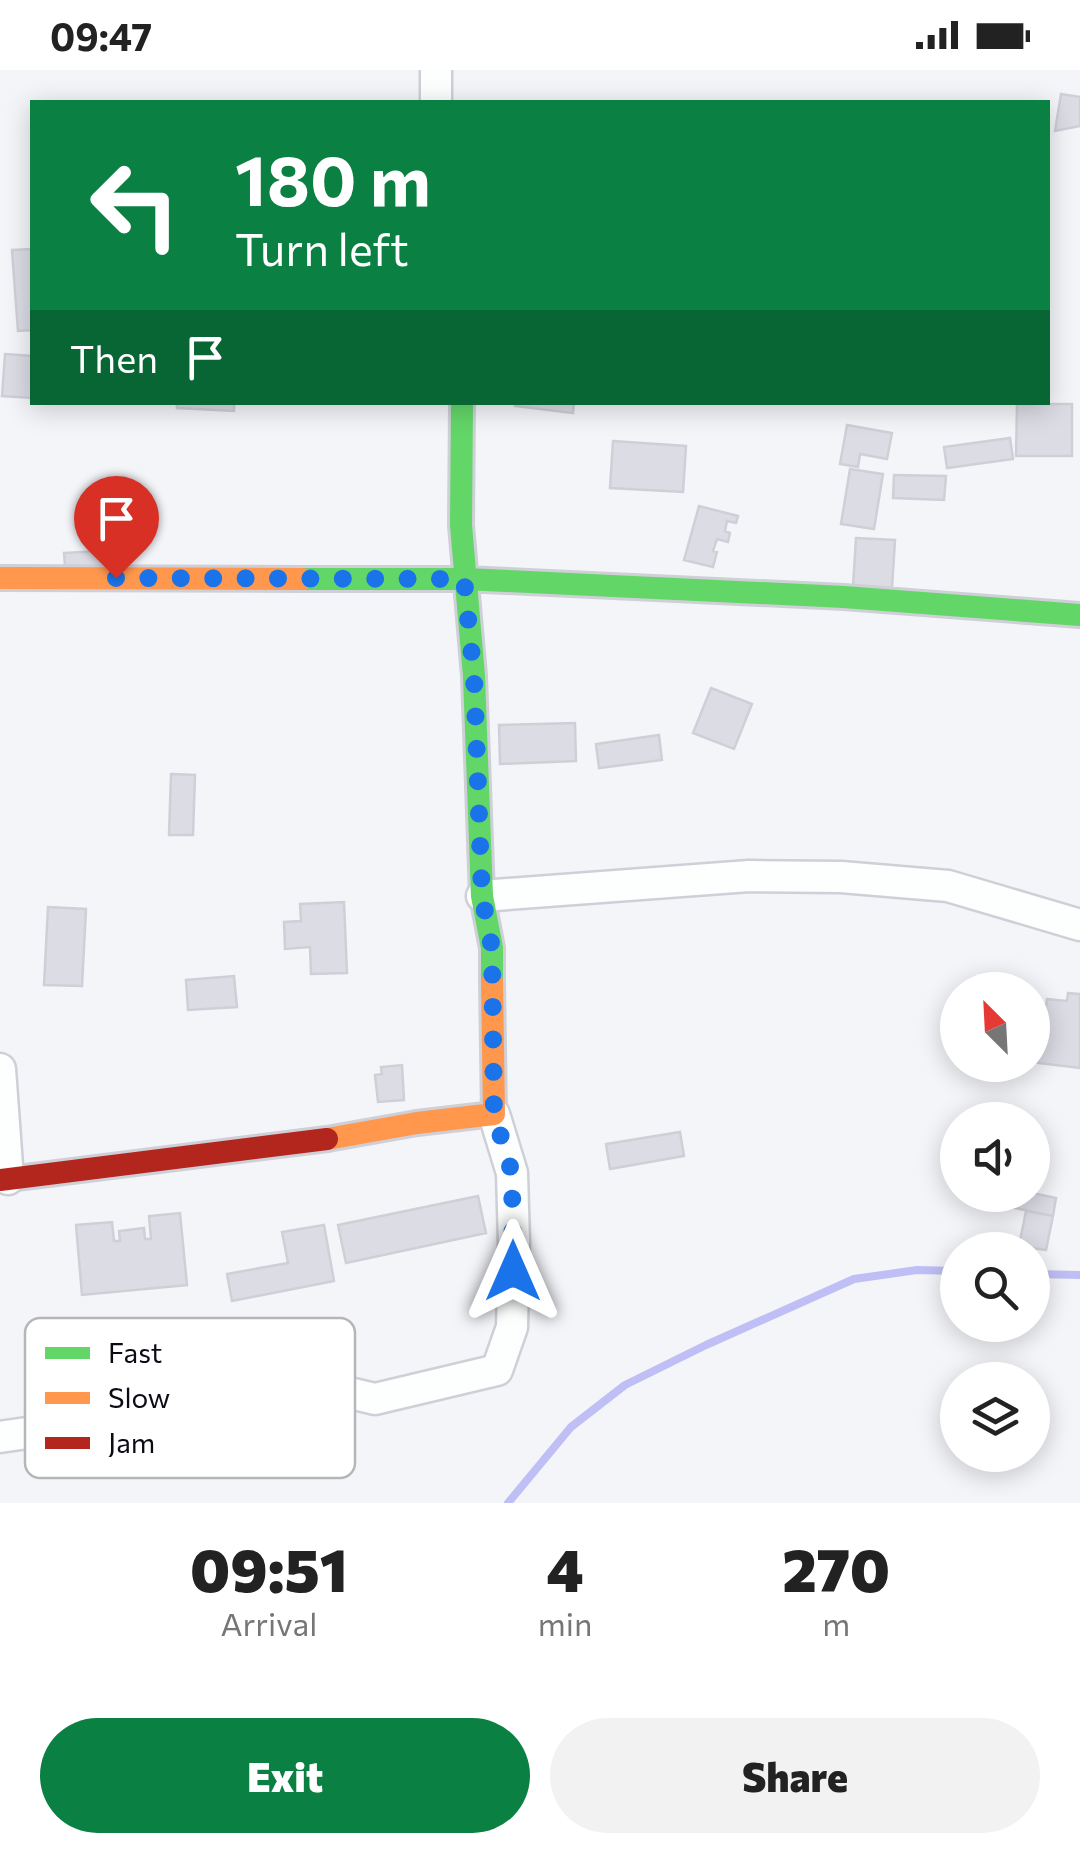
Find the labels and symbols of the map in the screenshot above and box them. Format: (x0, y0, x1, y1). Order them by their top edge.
pin (74, 476, 159, 579)
north arrow (940, 972, 1050, 1082)
position arrow (461, 1219, 565, 1323)
legend (25, 1318, 355, 1478)
text: Fast (108, 1335, 162, 1369)
text: Slow (108, 1380, 170, 1414)
text: Jam (108, 1425, 155, 1459)

